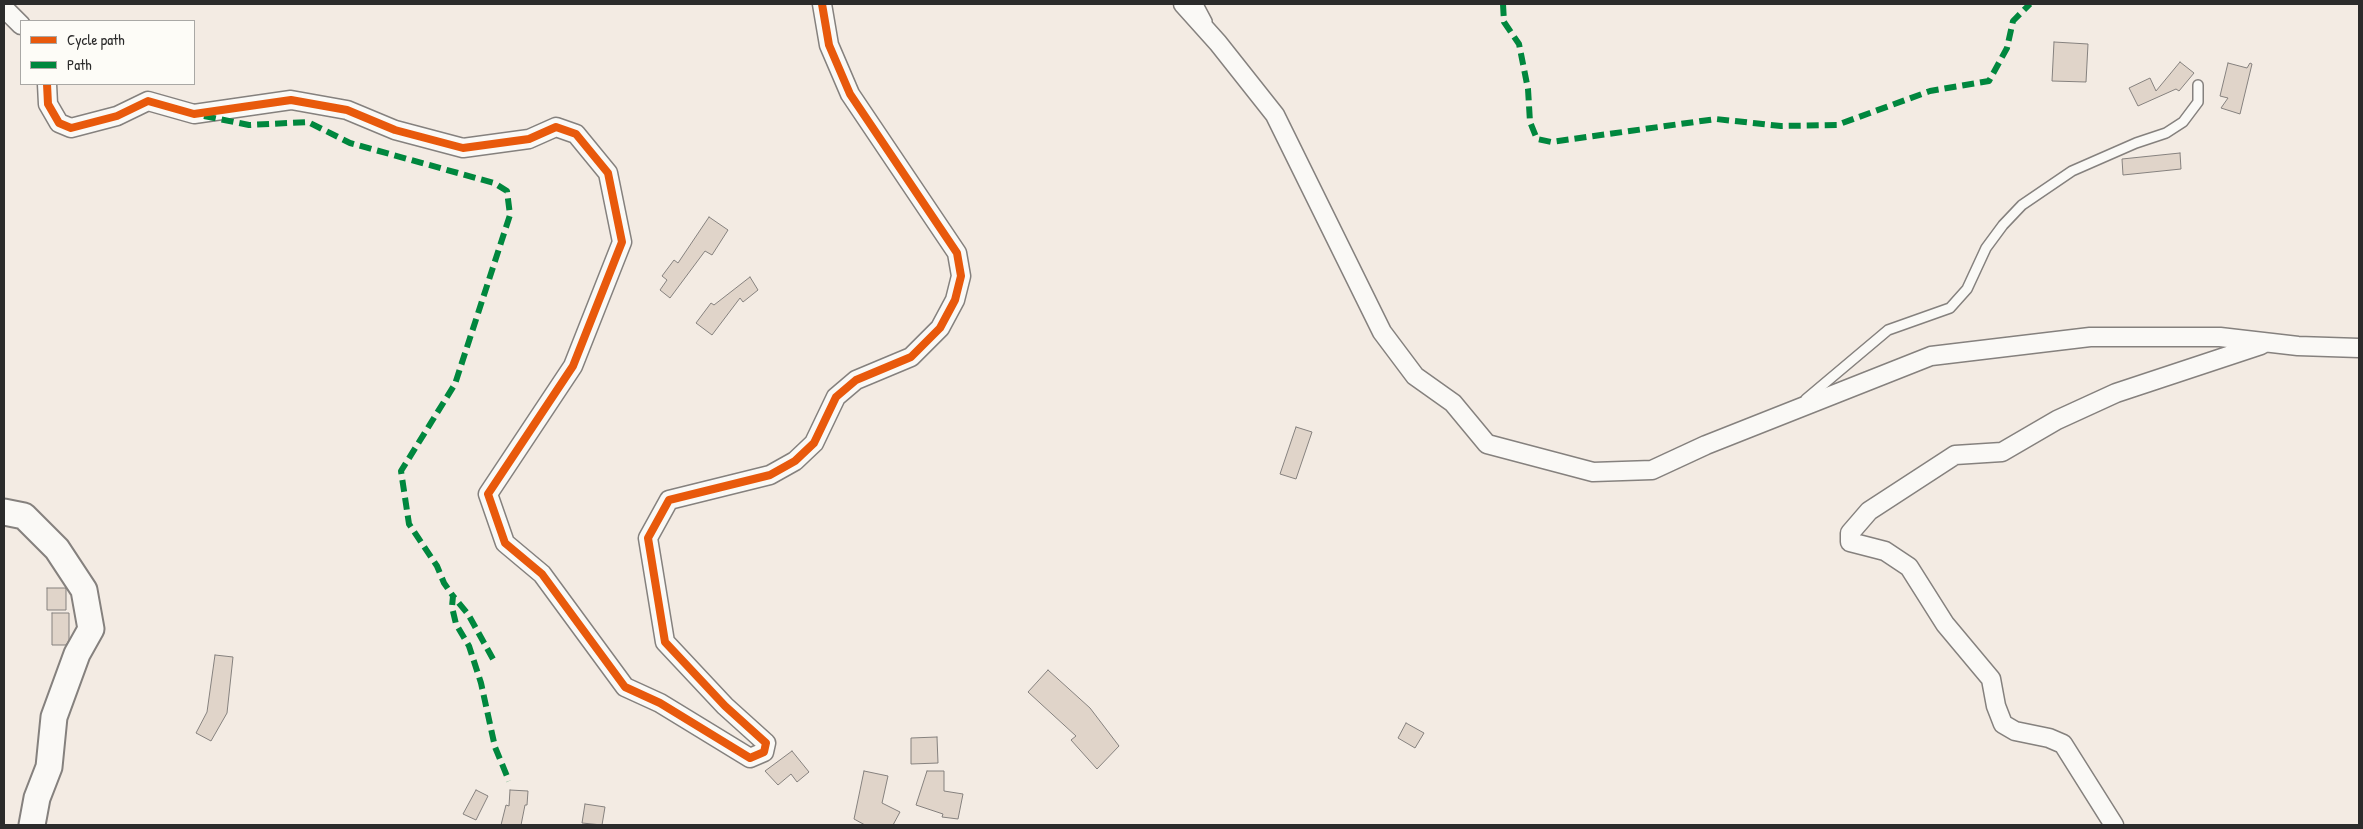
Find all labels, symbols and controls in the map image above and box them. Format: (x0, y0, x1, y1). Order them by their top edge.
legend (20, 20, 195, 85)
text: Cycle path (67, 29, 125, 50)
text: Path (67, 54, 92, 75)

